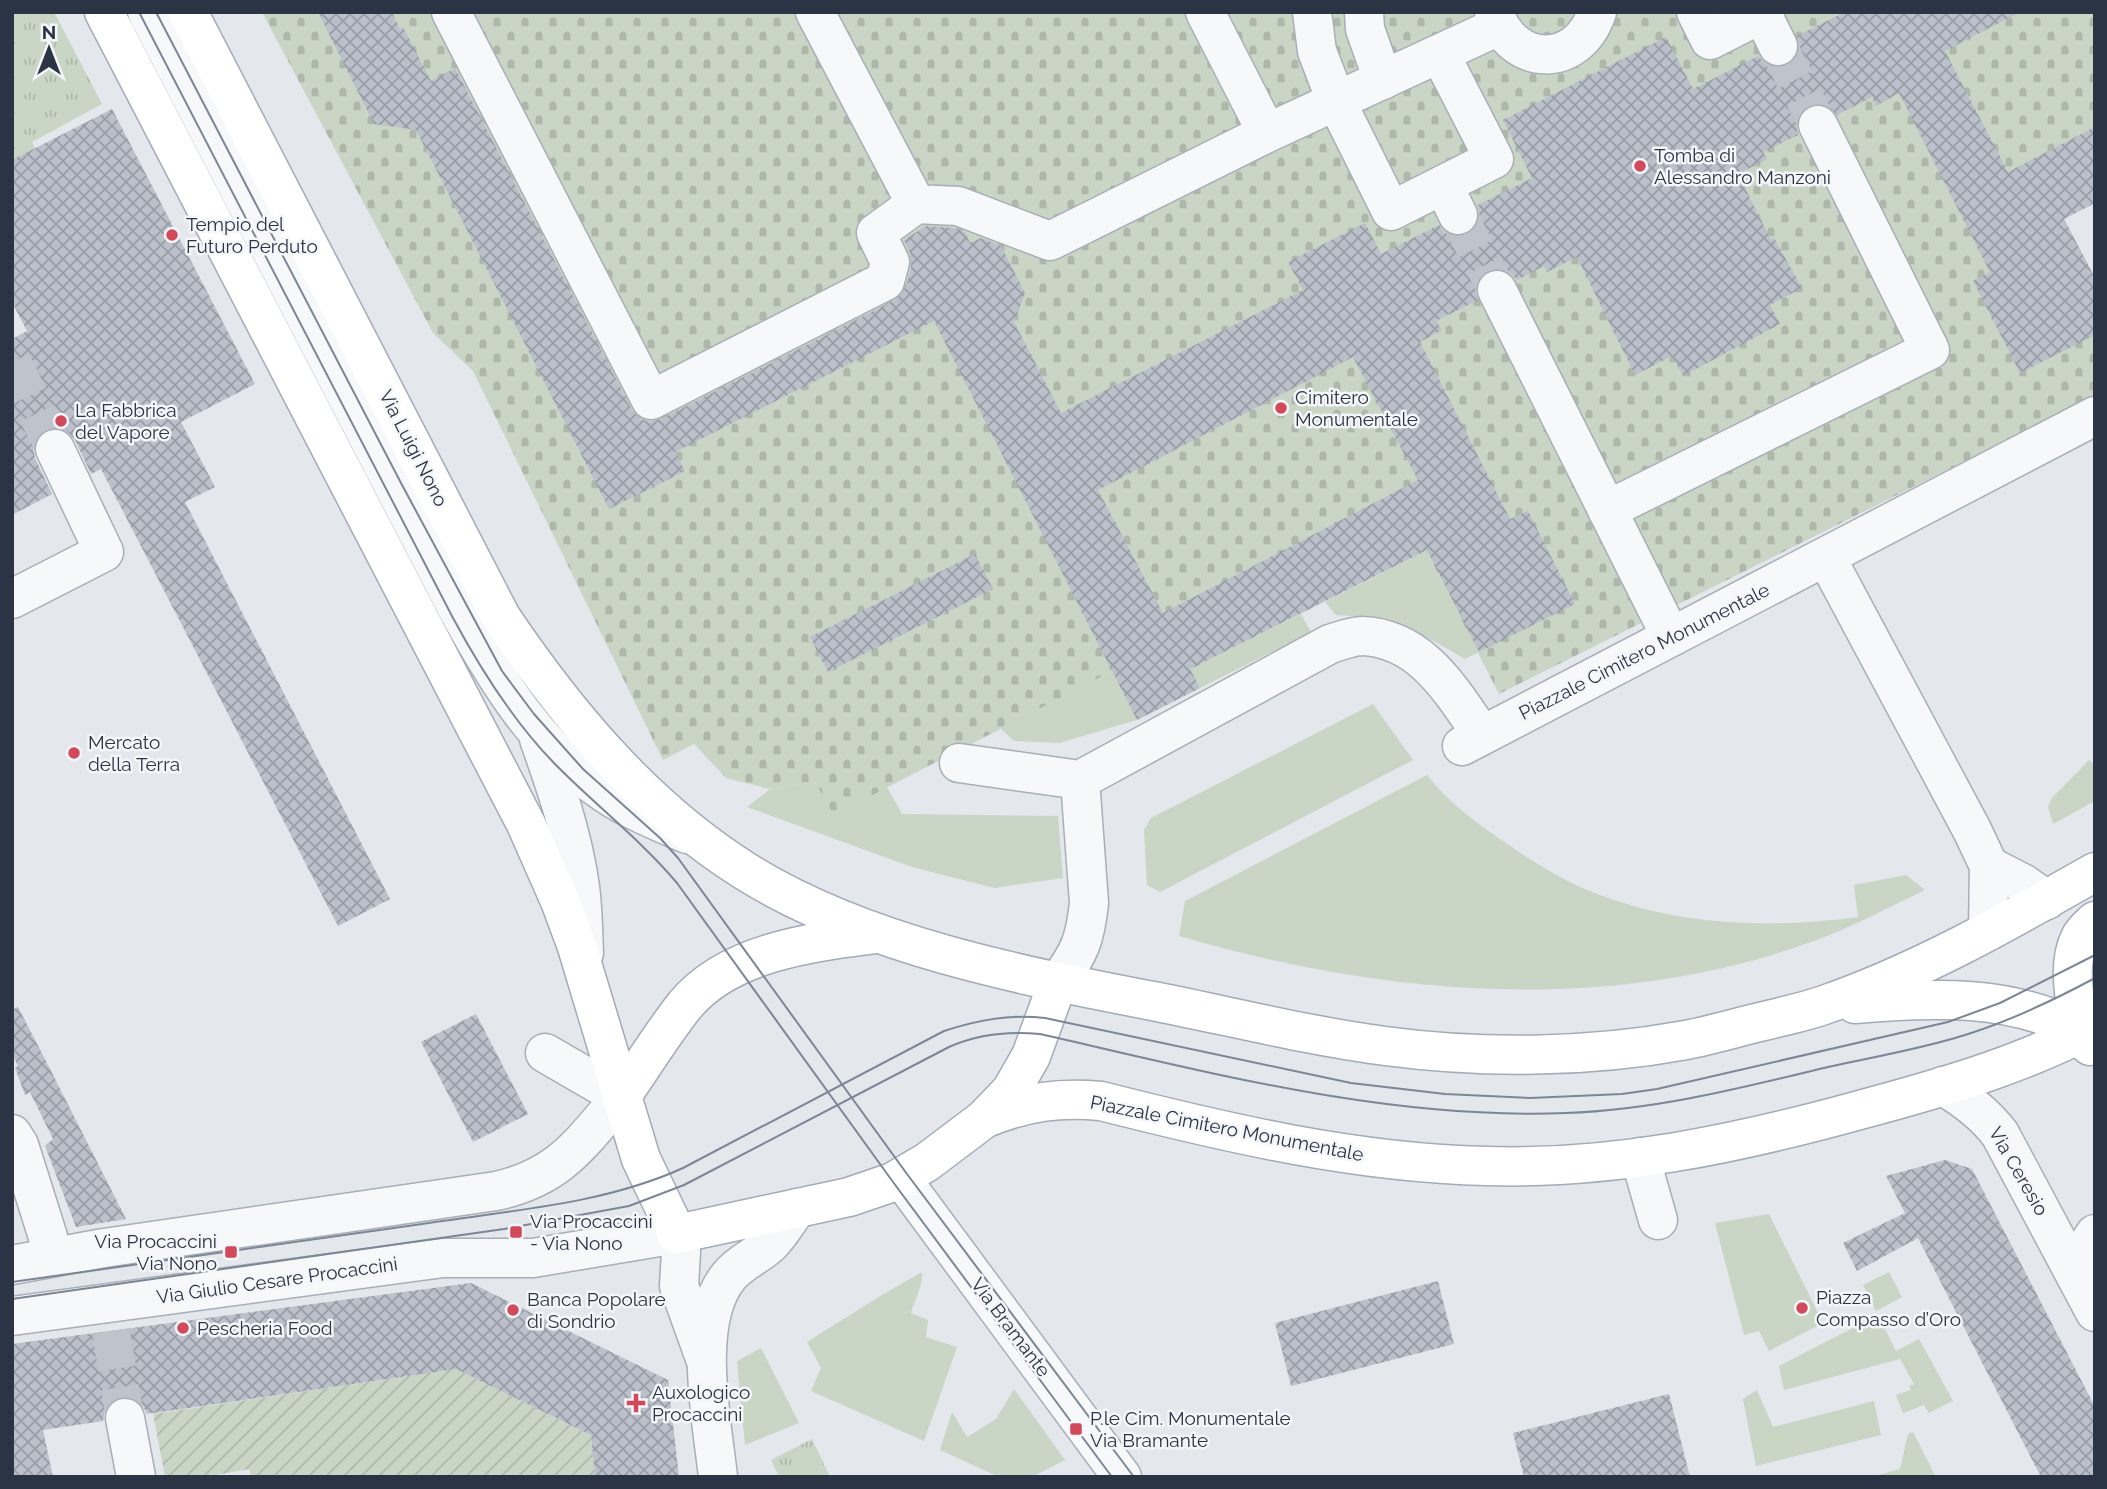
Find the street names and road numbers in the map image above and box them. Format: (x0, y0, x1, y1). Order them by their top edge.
street label: Via Luigi Nono (375, 386, 453, 510)
street label: Piazzale Cimitero Monumentale (1515, 578, 1773, 724)
street label: Piazzale Cimitero Monumentale (1088, 1091, 1366, 1165)
street label: Via Ceresio (1985, 1123, 2053, 1219)
street label: Via Giulio Cesare Procaccini (155, 1252, 399, 1308)
street label: Via Bramante (967, 1273, 1055, 1381)

